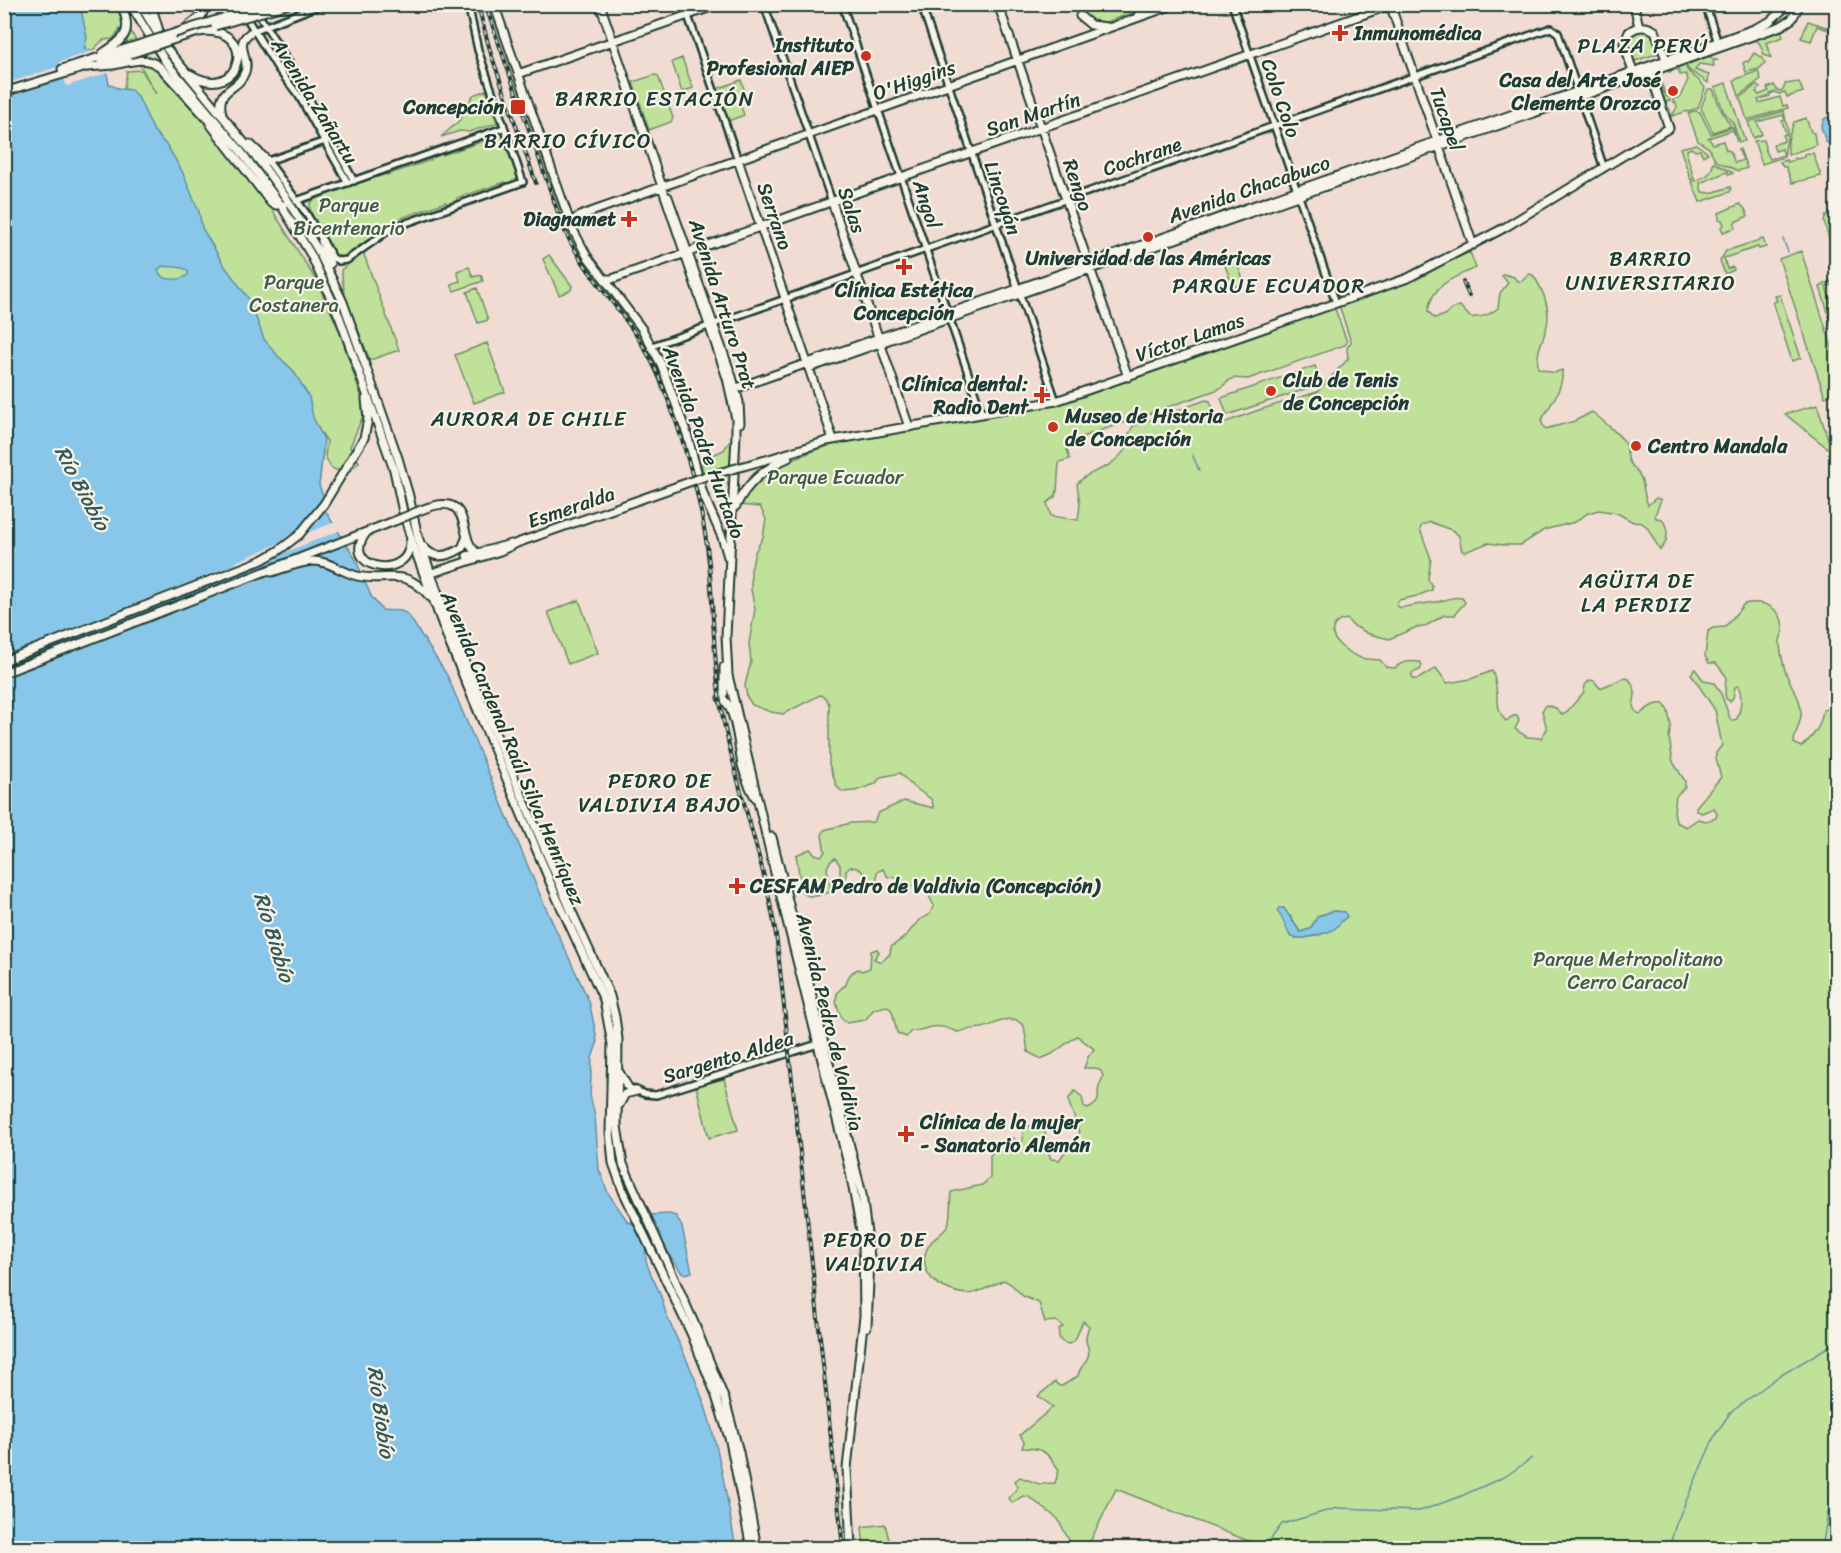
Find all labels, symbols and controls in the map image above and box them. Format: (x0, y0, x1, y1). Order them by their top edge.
place label: Inmunomédica (1353, 16, 1482, 51)
marker: Inmunomédica (1331, 24, 1349, 42)
district label: PLAZA PERÚ (1577, 27, 1709, 65)
place label: Instituto Profesional AIEP (706, 28, 855, 86)
street label: Avenida Zañartu (261, 30, 368, 172)
marker: Instituto Profesional AIEP (859, 49, 873, 63)
street label: O'Higgins (868, 50, 961, 111)
street label: Colo Colo (1251, 54, 1310, 143)
place label: Casa del Arte José Clemente Orozco (1498, 63, 1662, 121)
district label: BARRIO ESTACIÓN (555, 80, 755, 118)
street label: San Martín (981, 82, 1086, 147)
street label: Tucapel (1419, 82, 1474, 156)
marker: Casa del Arte José Clemente Orozco (1666, 84, 1680, 98)
place label: Concepción (402, 90, 504, 125)
marker: Concepción (509, 98, 527, 116)
district label: BARRIO CÍVICO (484, 122, 652, 160)
street label: Cochrane (1098, 127, 1187, 186)
street label: Avenida Chacabuco (1162, 145, 1335, 234)
street label: Rengo (1052, 154, 1103, 216)
street label: Lincoyán (973, 156, 1032, 240)
street label: Angol (902, 174, 951, 234)
street label: Serrano (747, 177, 803, 255)
street label: Salas (827, 182, 876, 239)
park label: Parque Bicentenario (293, 188, 405, 246)
place label: Diagnamet (523, 202, 616, 237)
marker: Diagnamet (620, 210, 638, 228)
street label: Avenida Arturo Prat (678, 213, 767, 395)
marker: Universidad de las Américas (1141, 230, 1155, 244)
district label: BARRIO UNIVERSITARIO (1566, 240, 1736, 302)
place label: Universidad de las Américas (1025, 241, 1271, 276)
marker: Clínica Estética Concepción (895, 258, 913, 276)
park label: Parque Costanera (249, 265, 339, 323)
district label: PARQUE ECUADOR (1172, 267, 1366, 305)
place label: Clínica Estética Concepción (834, 273, 974, 331)
street label: Víctor Lamas (1131, 302, 1250, 373)
street label: Avenida Padre Hurtado (652, 340, 755, 544)
place label: Club de Tenis de Concepción (1282, 363, 1409, 421)
place label: Clínica dental: Radio Dent (901, 367, 1030, 425)
marker: Club de Tenis de Concepción (1264, 384, 1278, 398)
marker: Clínica dental: Radio Dent (1033, 386, 1051, 404)
place label: Museo de Historia de Concepción (1064, 399, 1224, 457)
district label: AURORA DE CHILE (430, 400, 627, 438)
marker: Museo de Historia de Concepción (1046, 420, 1060, 434)
place label: Centro Mandala (1647, 429, 1788, 464)
water label: Río Biobío (44, 438, 122, 540)
marker: Centro Mandala (1629, 439, 1643, 453)
park label: Parque Ecuador (767, 460, 905, 495)
street label: Esmeralda (523, 476, 620, 539)
district label: AGÜITA DE LA PERDIZ (1578, 562, 1695, 624)
street label: Avenida Cardenal Raúl Silva Henríquez (430, 585, 595, 911)
district label: PEDRO DE VALDIVIA BAJO (578, 762, 742, 824)
place label: CESFAM Pedro de Valdivia (Concepción) (749, 869, 1102, 904)
marker: CESFAM Pedro de Valdivia (Concepción) (728, 877, 746, 895)
water label: Río Biobío (242, 887, 306, 989)
street label: Avenida Pedro de Valdivia (785, 908, 874, 1135)
park label: Parque Metropolitano Cerro Caracol (1533, 942, 1723, 1000)
street label: Sargento Aldea (658, 1021, 799, 1094)
place label: Clínica de la mujer - Sanatorio Alemán (919, 1105, 1090, 1163)
marker: Clínica de la mujer - Sanatorio Alemán (897, 1125, 915, 1143)
district label: PEDRO DE VALDIVIA (823, 1221, 927, 1283)
water label: Río Biobío (356, 1364, 407, 1463)

